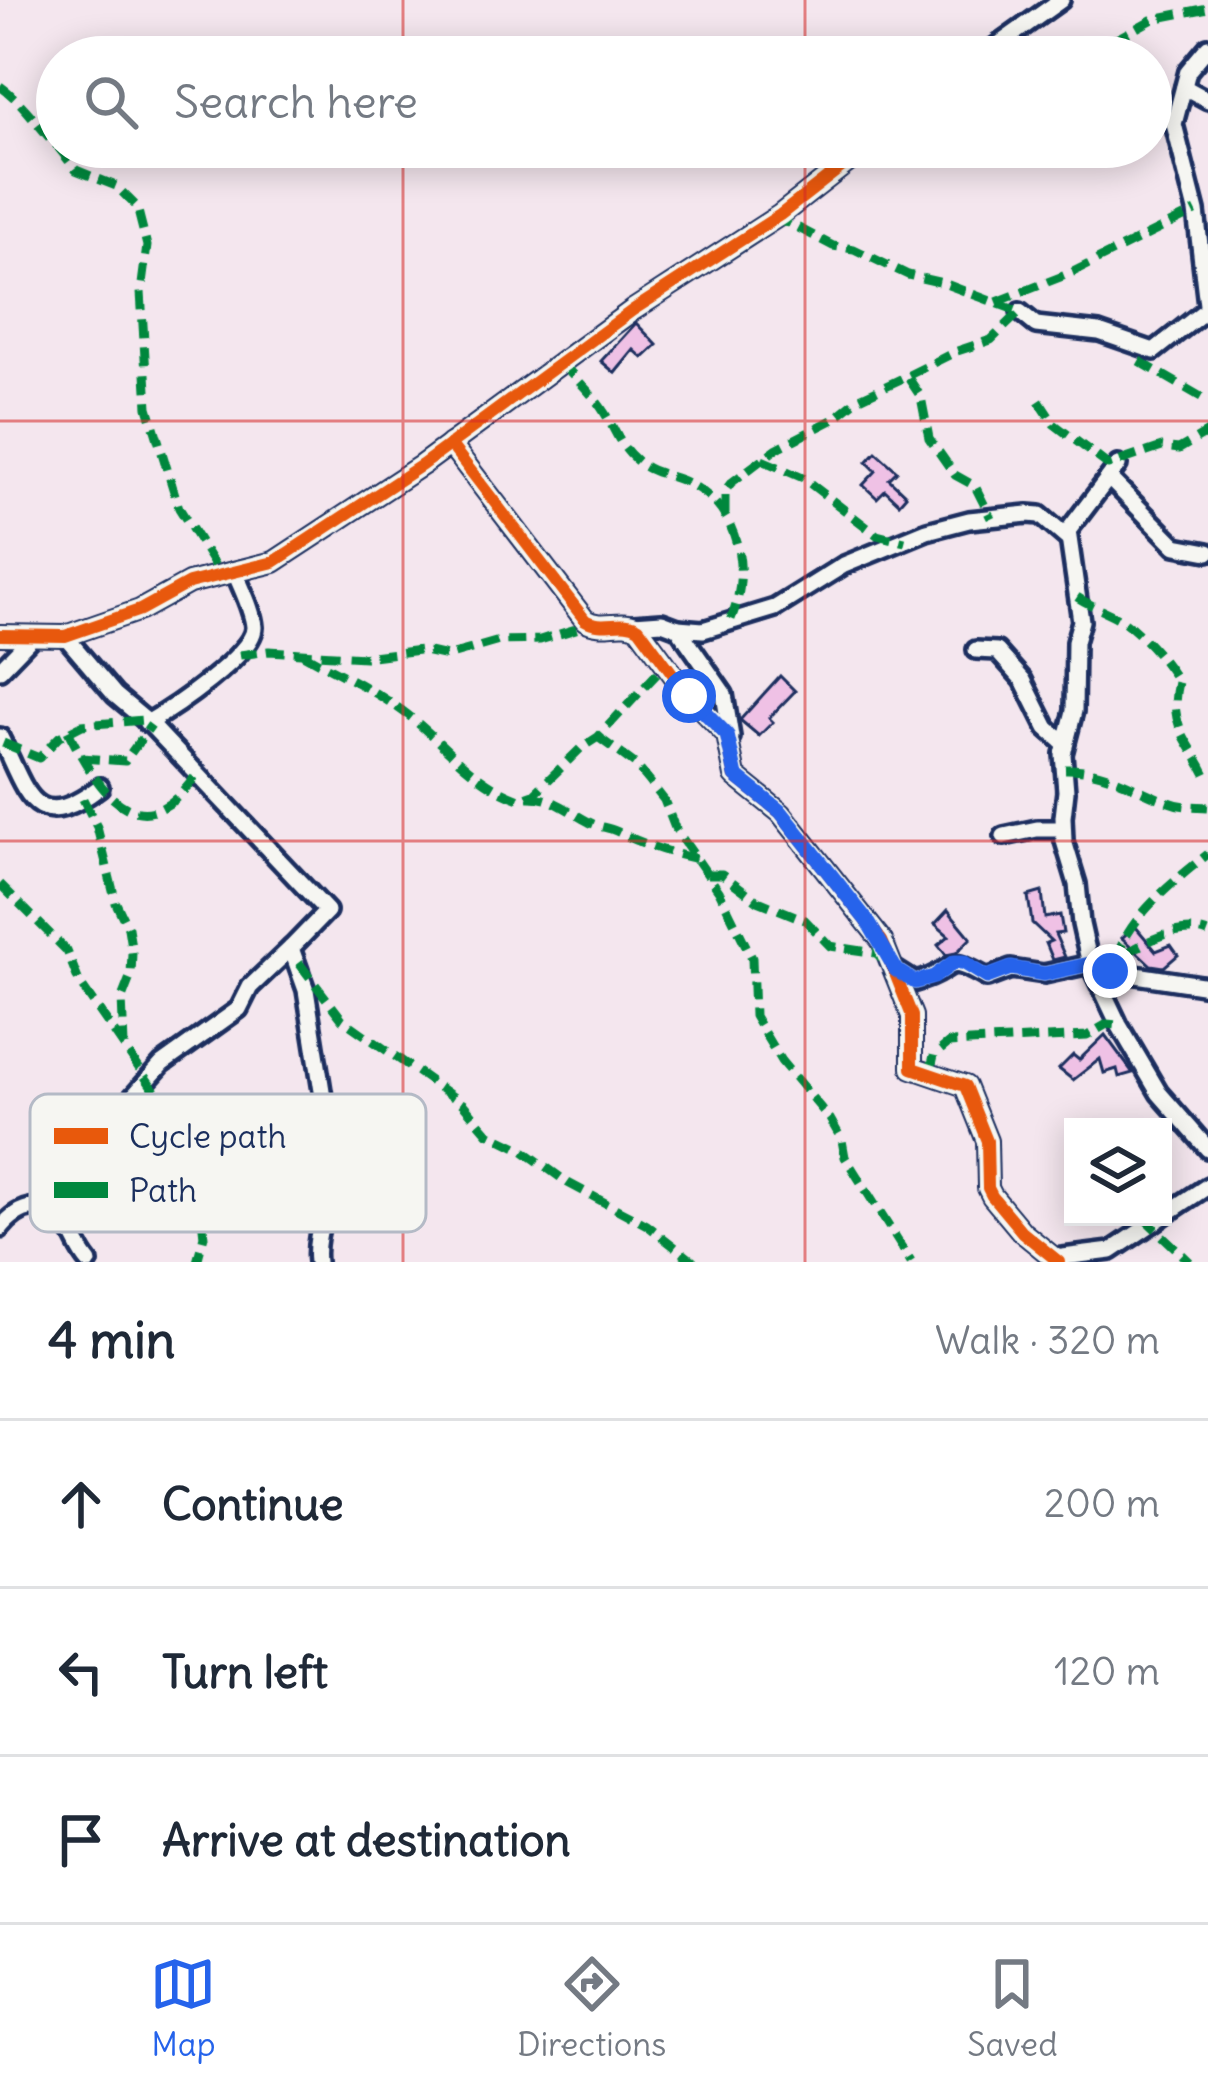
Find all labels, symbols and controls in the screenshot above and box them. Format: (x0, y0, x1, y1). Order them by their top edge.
search box (36, 36, 1172, 168)
icon: search (78, 69, 144, 135)
text: Search here (174, 74, 418, 130)
route start (662, 669, 716, 723)
route end (1083, 944, 1137, 998)
legend (30, 1094, 426, 1232)
text: Cycle path (129, 1115, 287, 1157)
map controls (1064, 1118, 1172, 1226)
button: layers (1064, 1118, 1172, 1226)
text: Path (129, 1169, 197, 1211)
text: 4 min (48, 1308, 175, 1372)
text: Walk · 320 m (935, 1316, 1160, 1365)
icon: ahead (48, 1471, 114, 1537)
text: Continue (162, 1476, 344, 1532)
text: 200 m (1044, 1479, 1160, 1528)
icon: left (48, 1639, 114, 1705)
text: Turn left (162, 1644, 328, 1700)
text: 120 m (1054, 1647, 1160, 1696)
icon: arrive (48, 1807, 114, 1873)
text: Arrive at destination (162, 1812, 571, 1868)
tab: Map (150, 1951, 216, 2065)
tab: Directions (517, 1951, 666, 2065)
tab: Saved (967, 1951, 1058, 2065)

